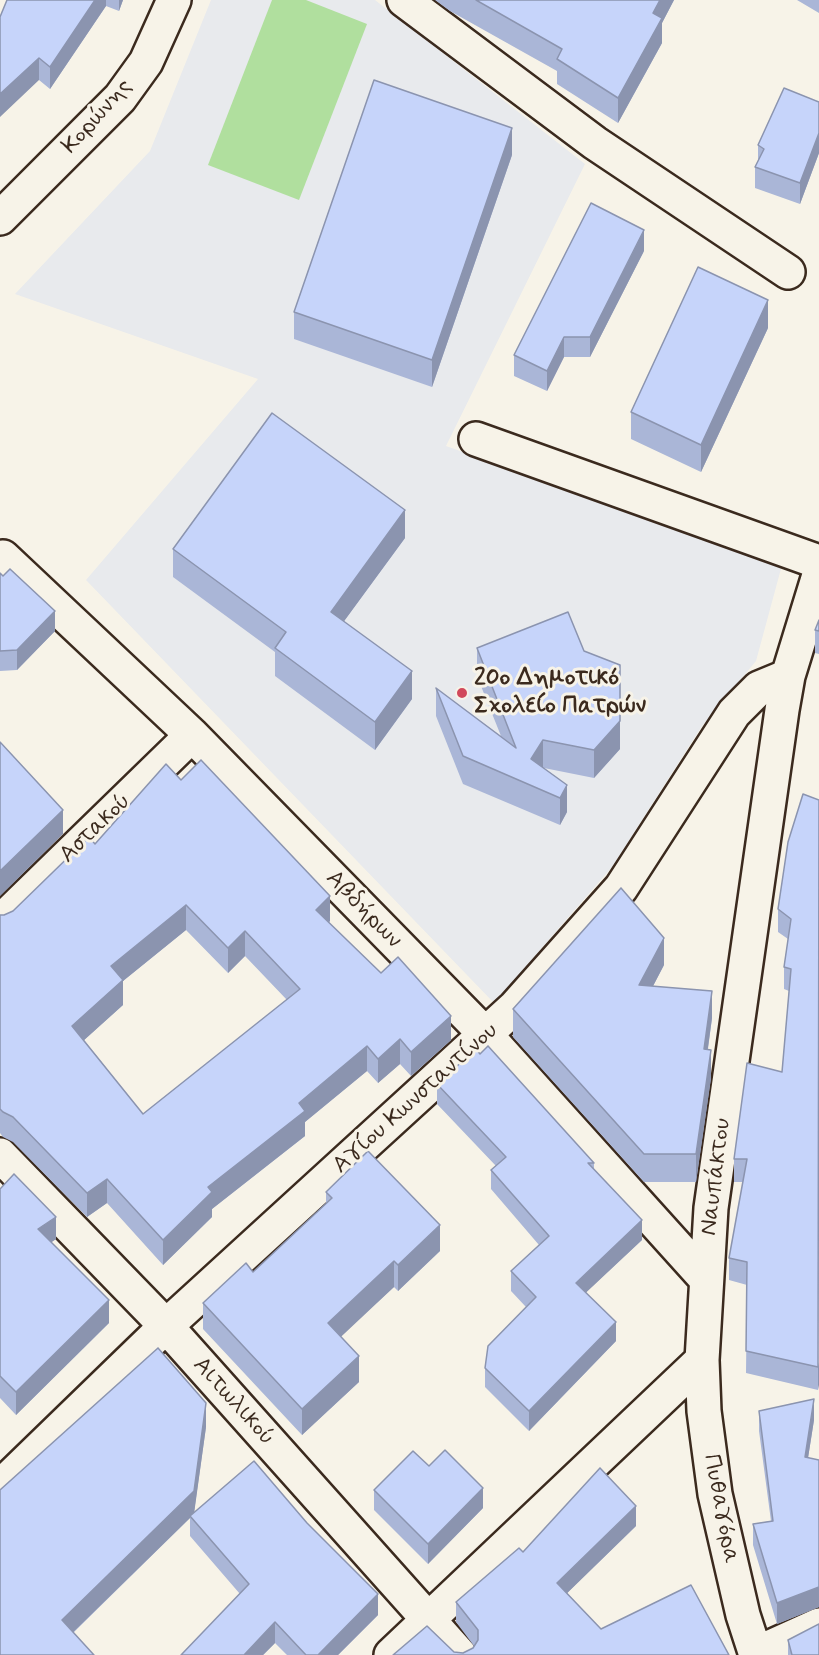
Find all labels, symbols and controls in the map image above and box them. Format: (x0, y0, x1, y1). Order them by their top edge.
street label: Κορώνης (57, 73, 139, 161)
place label: 20ο Δημοτικό Σχολείο Πατρών (474, 665, 646, 721)
marker: 20ο Δημοτικό Σχολείο Πατρών (455, 686, 469, 700)
street label: Αστακού (54, 788, 138, 870)
street label: Αβδήρων (319, 865, 407, 955)
street label: Αγίου Κωνσταντίνου (328, 1017, 504, 1181)
street label: Ναυπάκτου (696, 1117, 738, 1237)
street label: Αιτωλικού (186, 1352, 280, 1452)
street label: Πυθαγόρα (695, 1452, 745, 1566)

